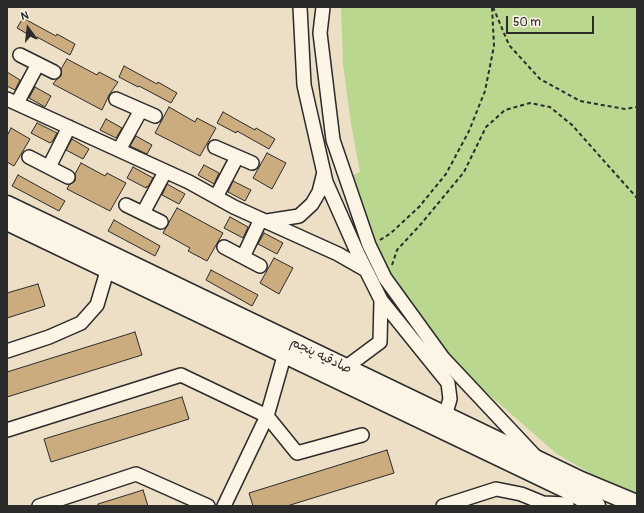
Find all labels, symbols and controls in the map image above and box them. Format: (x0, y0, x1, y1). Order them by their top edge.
north arrow (8, 8, 48, 48)
scale bar (508, 8, 596, 34)
text: N (19, 9, 30, 23)
text: 50 m (513, 15, 541, 30)
street label: صادقیه پنجم (288, 334, 354, 378)

